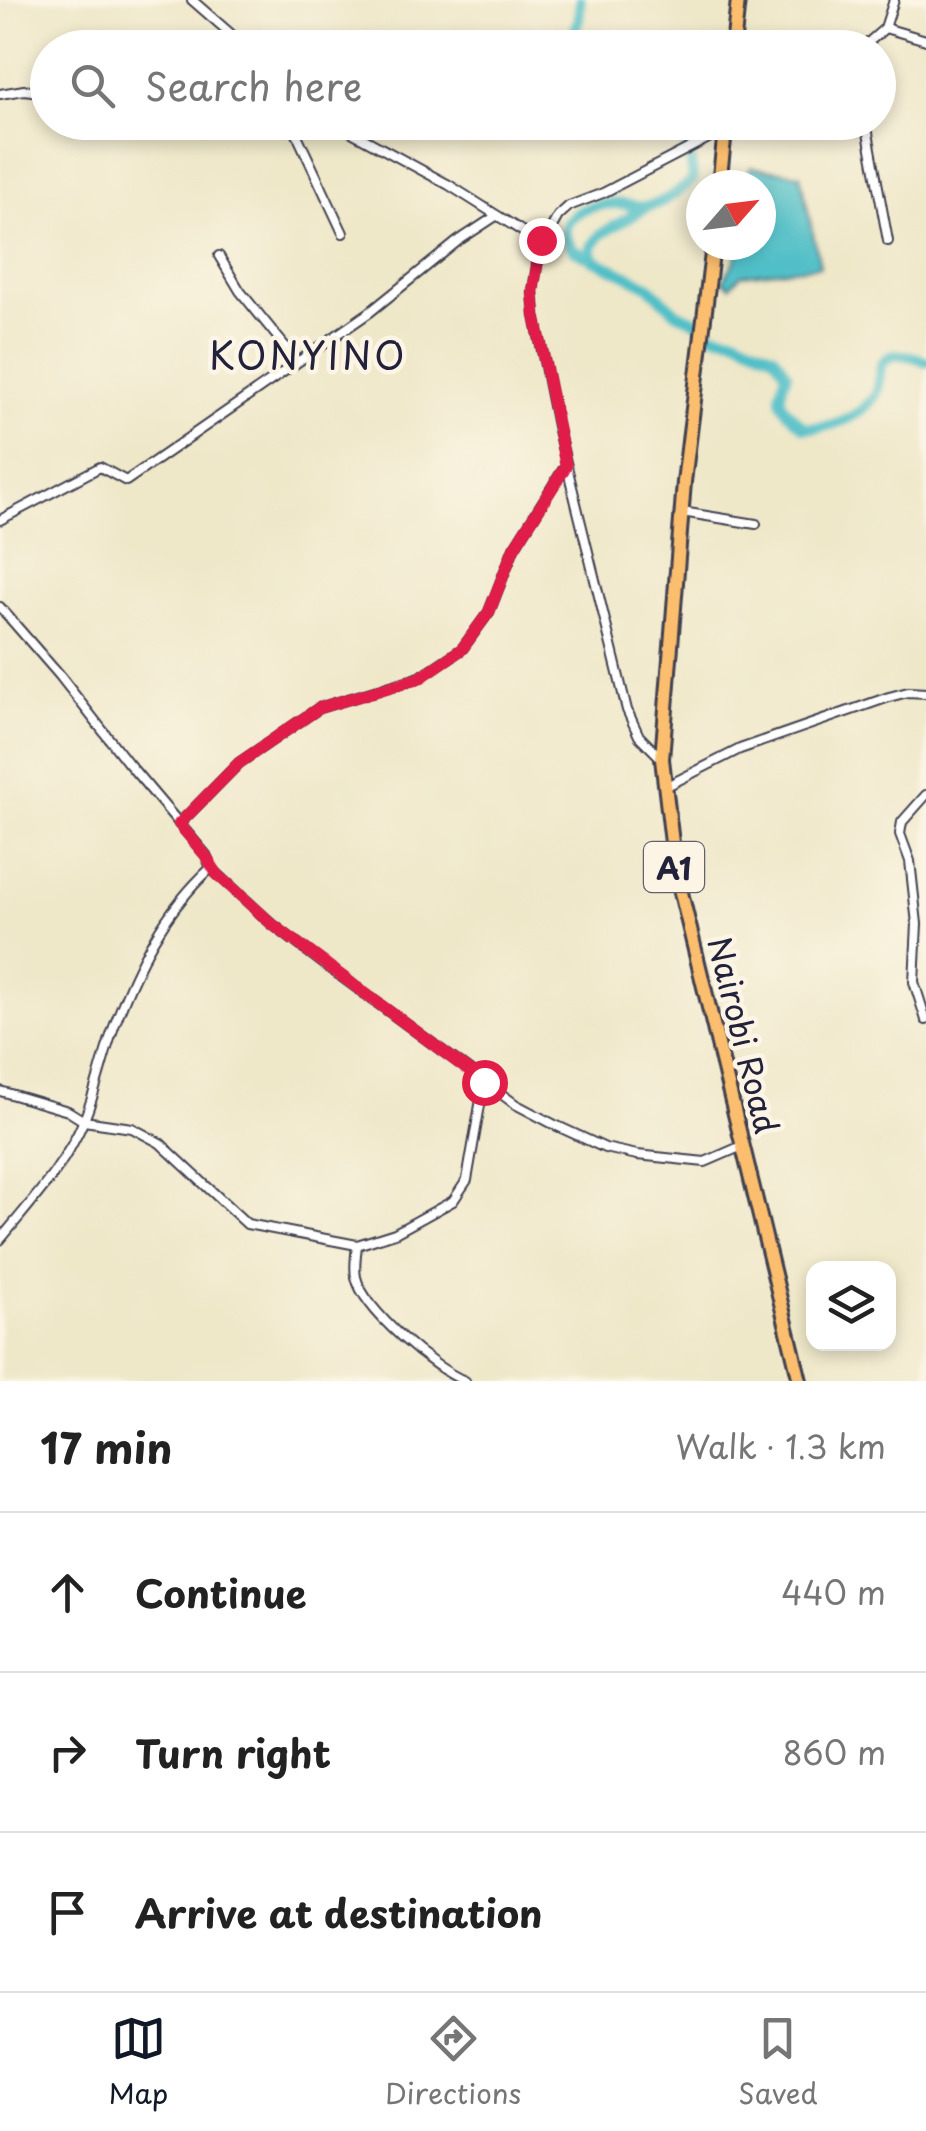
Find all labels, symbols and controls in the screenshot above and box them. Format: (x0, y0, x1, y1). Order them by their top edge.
search box (30, 30, 896, 140)
text: Search here (145, 57, 362, 114)
icon: search (65, 58, 120, 113)
north arrow (686, 170, 776, 260)
route end (519, 218, 565, 264)
district label: KONYINO (209, 326, 407, 383)
road number: A1 (644, 842, 704, 892)
street label: Nairobi Road (696, 932, 792, 1138)
route start (462, 1060, 508, 1106)
map controls (806, 1261, 896, 1351)
button: layers (806, 1261, 896, 1351)
text: 17 min (40, 1415, 172, 1478)
text: Walk · 1.3 km (676, 1422, 886, 1470)
text: Continue (135, 1564, 306, 1621)
icon: ahead (40, 1565, 95, 1620)
text: 440 m (781, 1568, 886, 1616)
text: Turn right (135, 1724, 331, 1781)
icon: right (40, 1725, 95, 1780)
text: 860 m (783, 1728, 886, 1776)
text: Arrive at destination (135, 1884, 543, 1941)
icon: arrive (40, 1885, 95, 1940)
tab: Map (108, 2011, 168, 2114)
tab: Directions (385, 2011, 521, 2114)
tab: Saved (738, 2011, 818, 2114)

